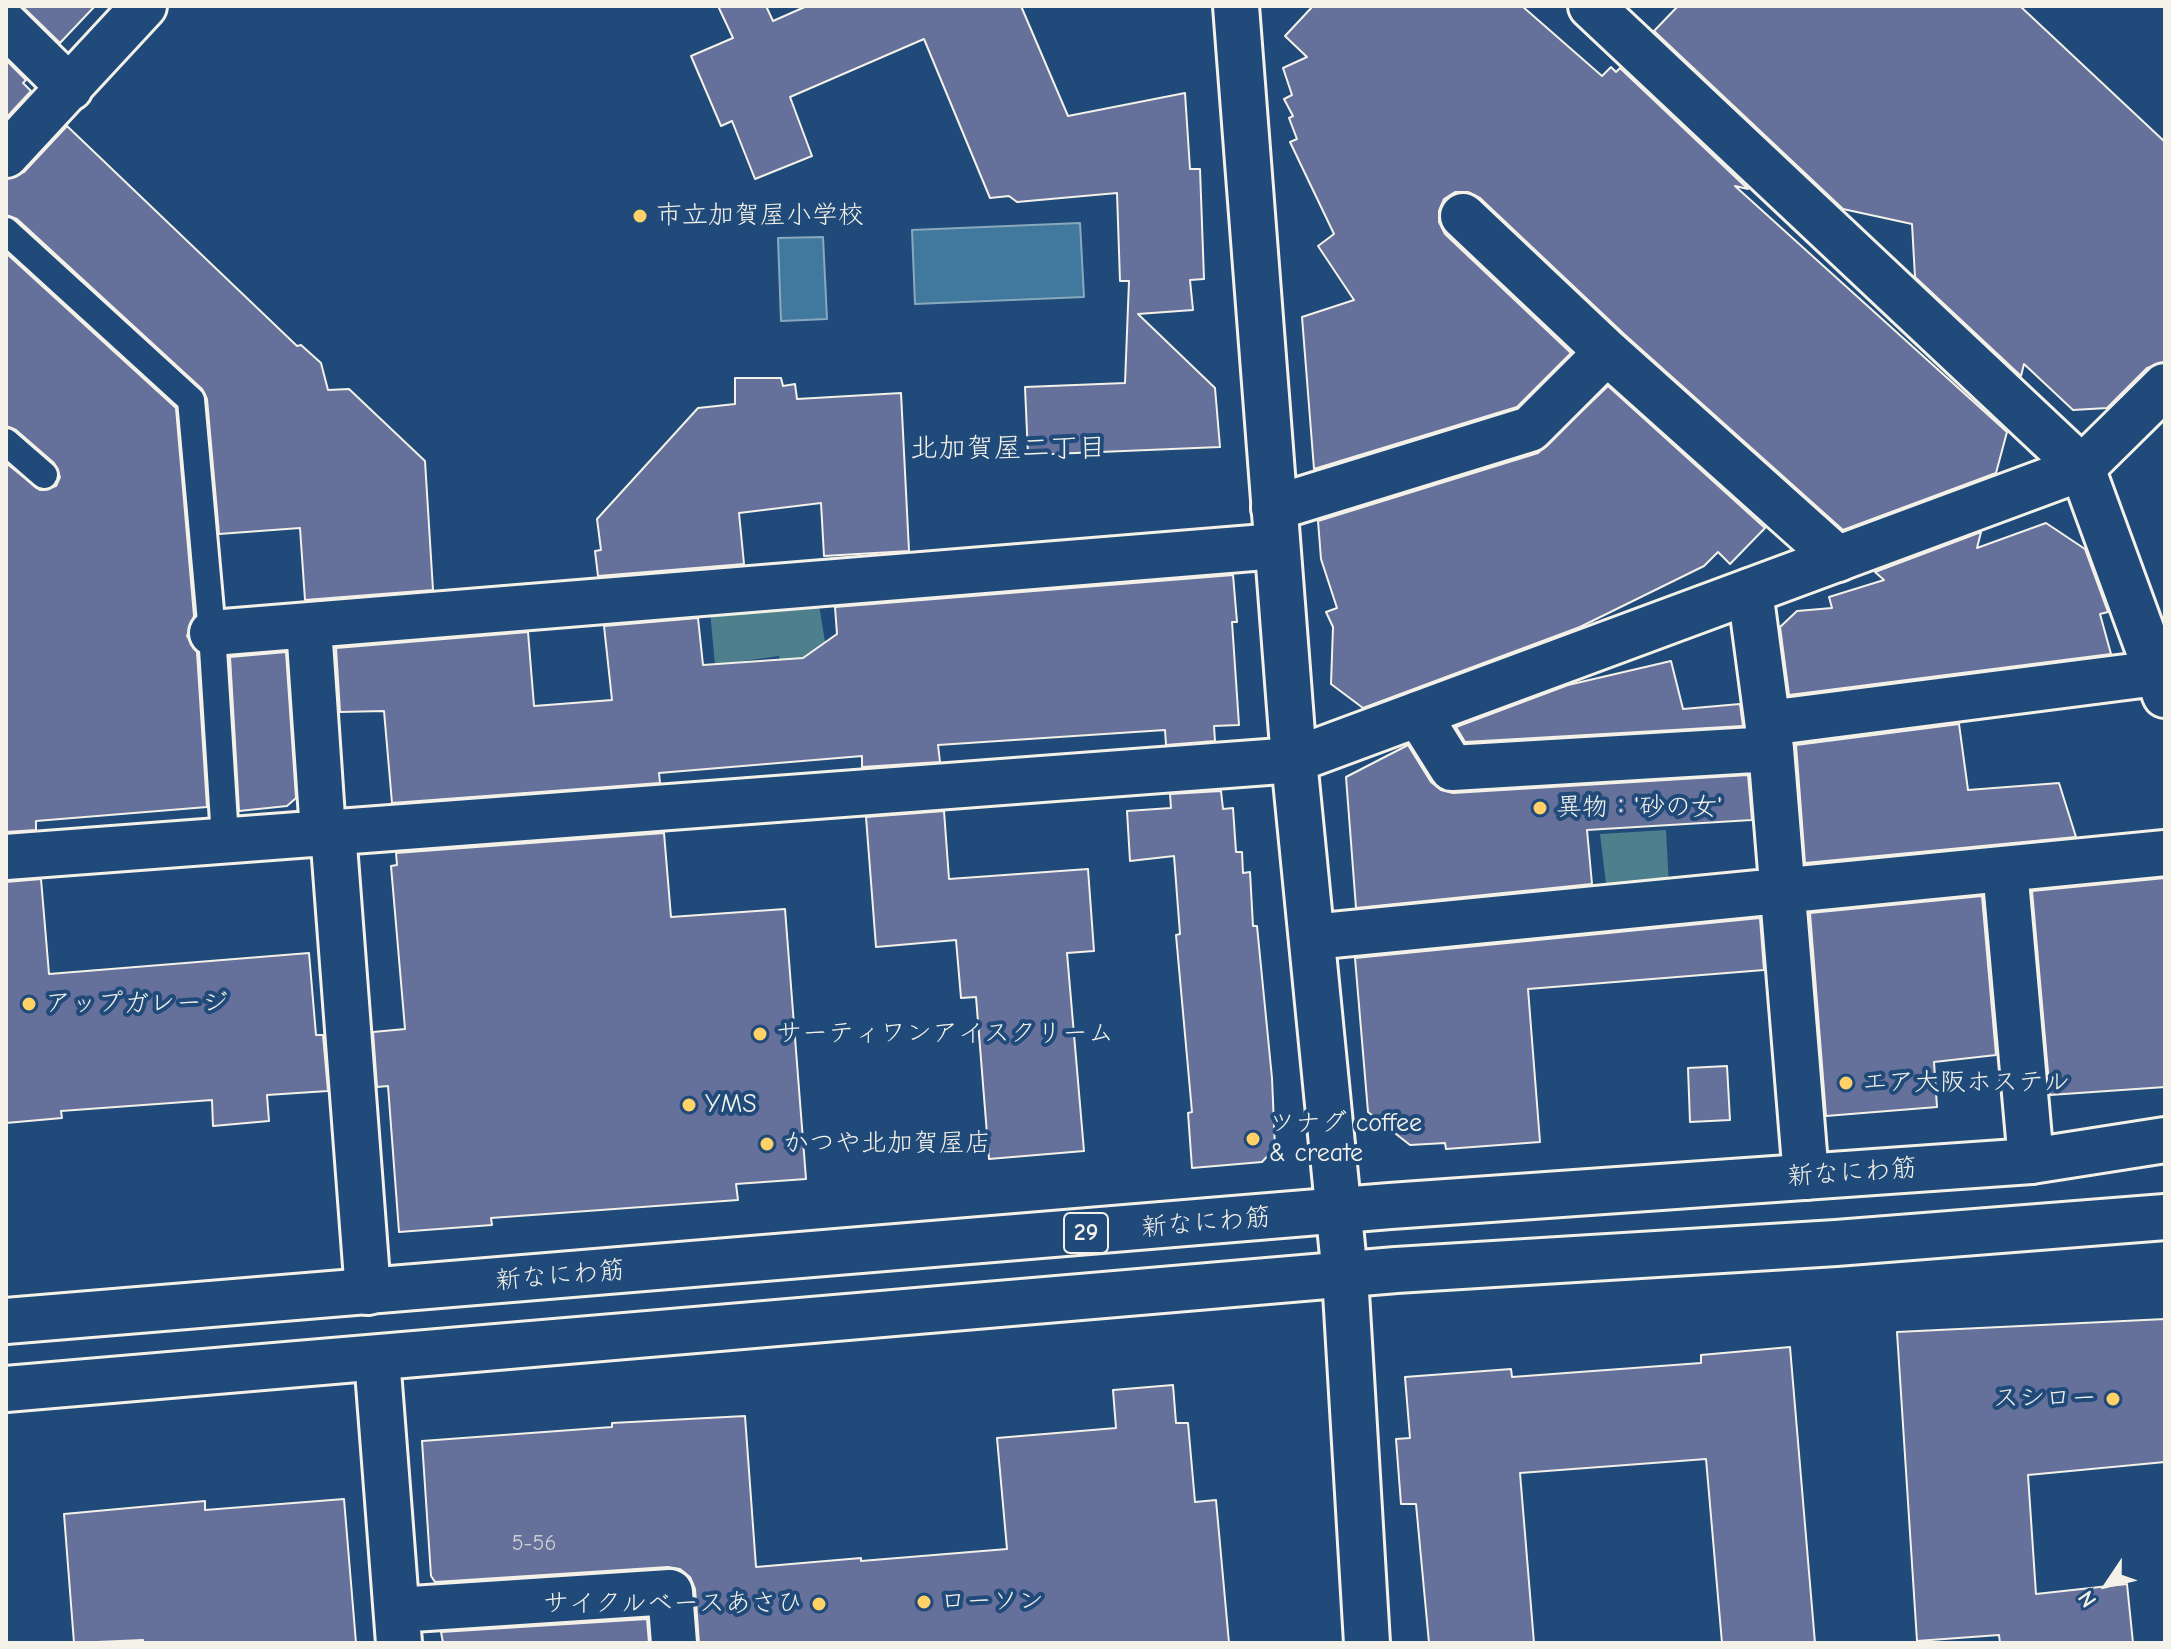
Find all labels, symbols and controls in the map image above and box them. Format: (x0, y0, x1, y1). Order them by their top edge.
place label: 市立加賀屋小学校 (656, 200, 864, 232)
marker: 市立加賀屋小学校 (631, 207, 649, 225)
district label: 北加賀屋二丁目 (910, 432, 1106, 466)
place label: 異物：'砂の女' (1556, 792, 1722, 824)
marker: 異物：'砂の女' (1531, 799, 1549, 817)
place label: アップガレージ (45, 988, 228, 1020)
marker: アップガレージ (20, 995, 38, 1013)
place label: サーティワンアイスクリーム (776, 1018, 1114, 1050)
marker: サーティワンアイスクリーム (751, 1025, 769, 1043)
place label: エア大阪ホステル (1862, 1067, 2070, 1099)
marker: エア大阪ホステル (1837, 1074, 1855, 1092)
place label: YMS (705, 1089, 757, 1121)
marker: YMS (680, 1096, 698, 1114)
place label: ツナグ coffee & create (1269, 1108, 1422, 1170)
place label: かつや北加賀屋店 (783, 1128, 991, 1160)
marker: ツナグ coffee & create (1244, 1130, 1262, 1148)
marker: かつや北加賀屋店 (758, 1135, 776, 1153)
street label: 新なにわ筋 (1786, 1153, 1918, 1193)
street label: 新なにわ筋 (1140, 1202, 1272, 1244)
road number: 29 (1064, 1213, 1108, 1253)
street label: 新なにわ筋 (494, 1255, 626, 1297)
place label: スシロー (1993, 1383, 2097, 1415)
marker: スシロー (2104, 1390, 2122, 1408)
house number: 5-56 (512, 1531, 556, 1557)
north arrow (2067, 1545, 2147, 1625)
text: N (2073, 1585, 2102, 1612)
place label: ローソン (940, 1586, 1044, 1618)
place label: サイクルベースあさひ (543, 1588, 803, 1620)
marker: ローソン (915, 1593, 933, 1611)
marker: サイクルベースあさひ (810, 1595, 828, 1613)

